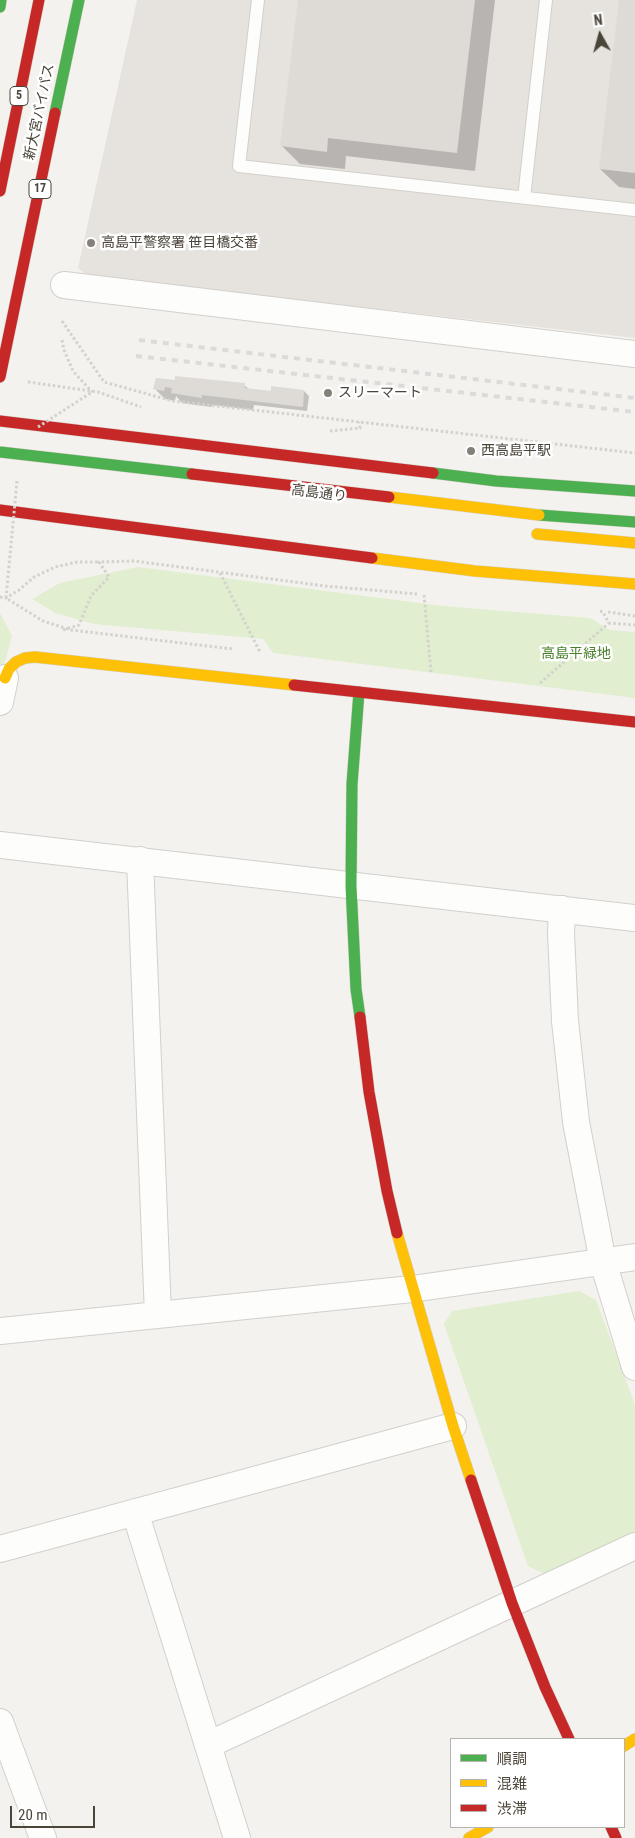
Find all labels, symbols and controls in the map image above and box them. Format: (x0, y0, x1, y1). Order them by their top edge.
north arrow (575, 10, 625, 60)
text: N (593, 12, 603, 29)
street label: 新大宮バイパス (22, 62, 58, 162)
road number: 5 (10, 86, 28, 105)
road number: 17 (29, 180, 51, 198)
place label: 高島平警察署 笹目橋交番 (101, 235, 258, 251)
marker: 高島平警察署 笹目橋交番 (85, 237, 97, 249)
place label: スリーマート (338, 385, 422, 401)
marker: スリーマート (322, 387, 334, 399)
place label: 西高島平駅 (481, 443, 551, 459)
marker: 西高島平駅 (465, 445, 477, 457)
street label: 高島通り (290, 482, 348, 506)
park label: 高島平緑地 (541, 646, 611, 662)
legend (450, 1738, 625, 1828)
text: 順調 (497, 1750, 527, 1768)
text: 混雑 (497, 1775, 527, 1793)
scale bar (12, 1796, 98, 1828)
text: 渋滞 (497, 1800, 527, 1818)
text: 20 m (18, 1806, 48, 1824)

